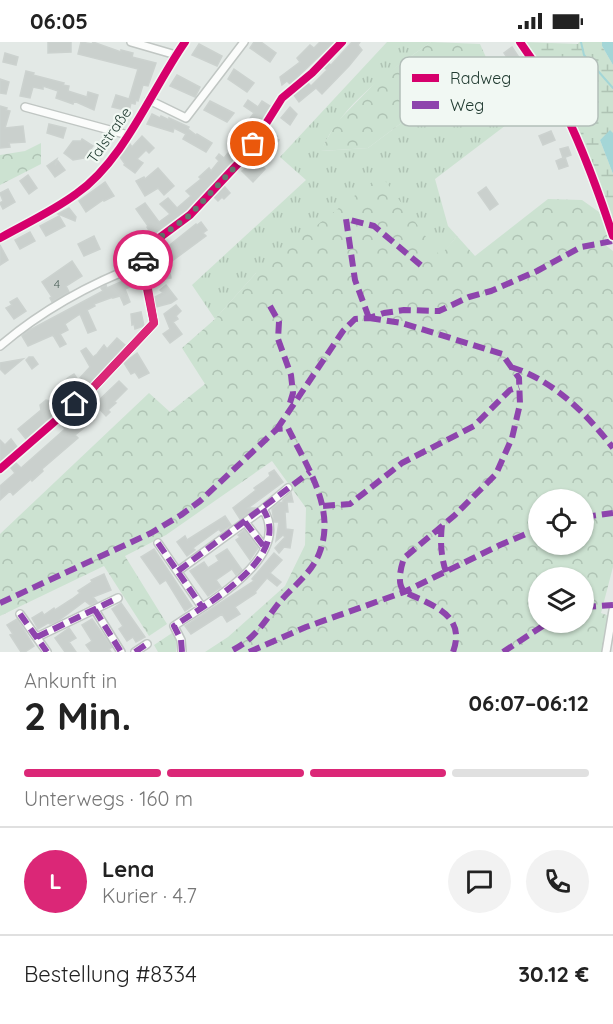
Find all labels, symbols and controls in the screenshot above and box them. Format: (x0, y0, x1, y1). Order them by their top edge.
text: 06:05 (30, 7, 88, 35)
legend (400, 57, 598, 126)
text: Radweg (450, 68, 511, 88)
text: Weg (450, 95, 484, 115)
street label: Talstraße (83, 103, 135, 167)
pin (227, 118, 278, 169)
icon: bag (236, 127, 269, 160)
courier (113, 230, 173, 290)
icon: car (127, 244, 160, 277)
house number: 4 (54, 276, 60, 291)
pin (49, 378, 100, 429)
icon: home (58, 387, 91, 420)
map controls (528, 489, 594, 633)
button: locate (528, 489, 594, 555)
button: layers (528, 567, 594, 633)
text: Ankunft in (24, 668, 117, 693)
text: 06:07–06:12 (469, 689, 589, 717)
text: 2 Min. (24, 691, 131, 740)
text: Unterwegs · 160 m (24, 786, 193, 811)
button: chat (448, 850, 511, 913)
button: phone (526, 850, 589, 913)
text: Lena (102, 855, 154, 883)
text: L (49, 867, 62, 895)
text: Kurier · 4.7 (102, 883, 197, 908)
text: Bestellung #8334 (24, 960, 197, 988)
text: 30.12 € (518, 960, 589, 988)

